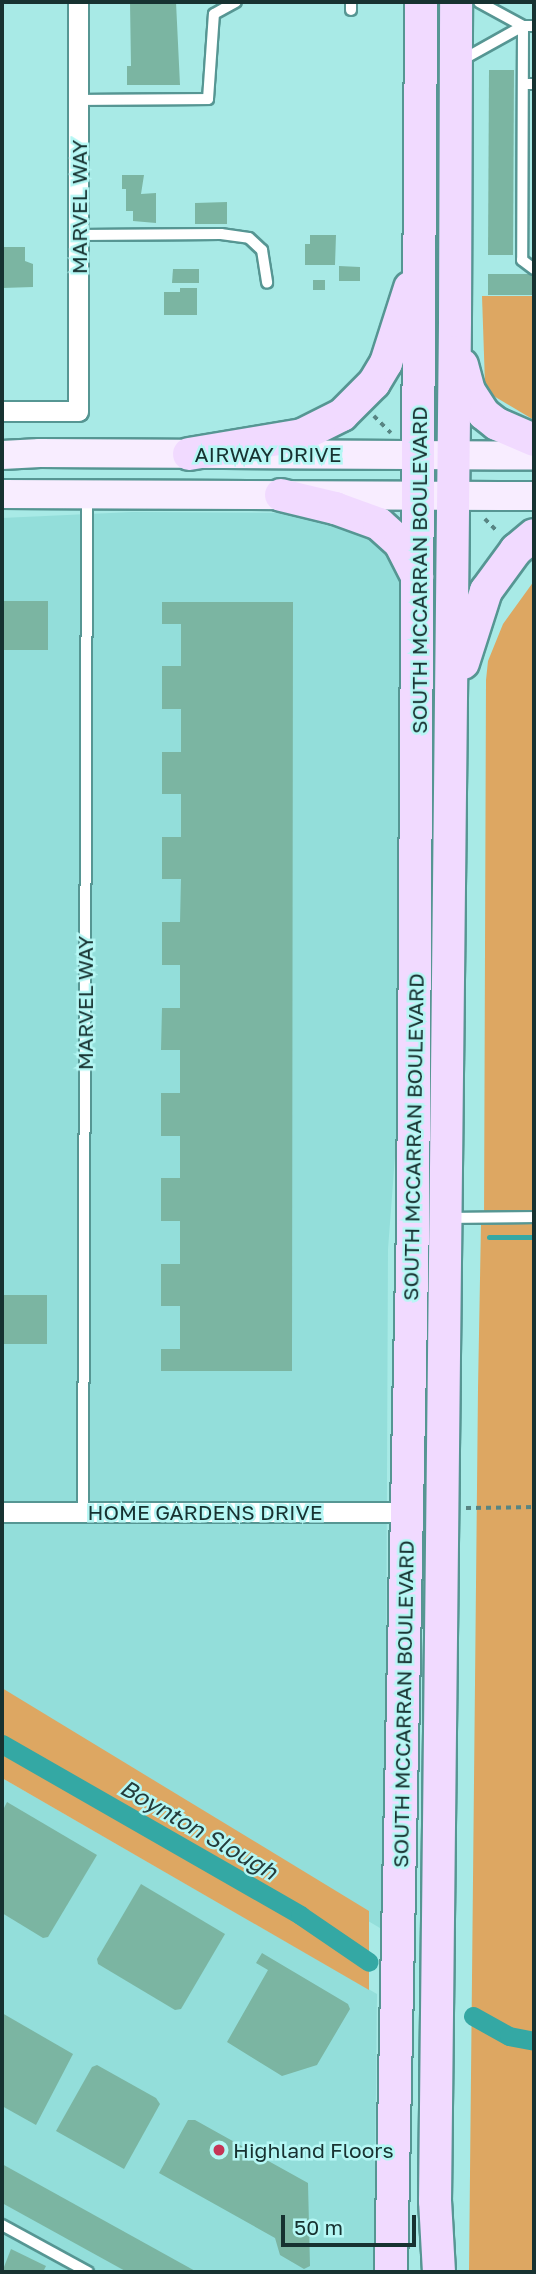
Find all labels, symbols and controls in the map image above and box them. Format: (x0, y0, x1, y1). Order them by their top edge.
street label: MARVEL WAY (66, 140, 92, 274)
street label: SOUTH MCCARRAN BOULEVARD (406, 406, 432, 734)
street label: AIRWAY DRIVE (195, 441, 341, 467)
street label: MARVEL WAY (72, 936, 98, 1070)
street label: SOUTH MCCARRAN BOULEVARD (398, 973, 428, 1301)
street label: HOME GARDENS DRIVE (88, 1499, 322, 1525)
street label: SOUTH MCCARRAN BOULEVARD (388, 1540, 418, 1868)
water label: Boynton Slough (116, 1773, 282, 1885)
place label: Highland Floors (233, 2137, 394, 2163)
marker: Highland Floors (211, 2142, 227, 2158)
scale bar (284, 2200, 419, 2244)
text: 50 m (294, 2214, 343, 2240)

